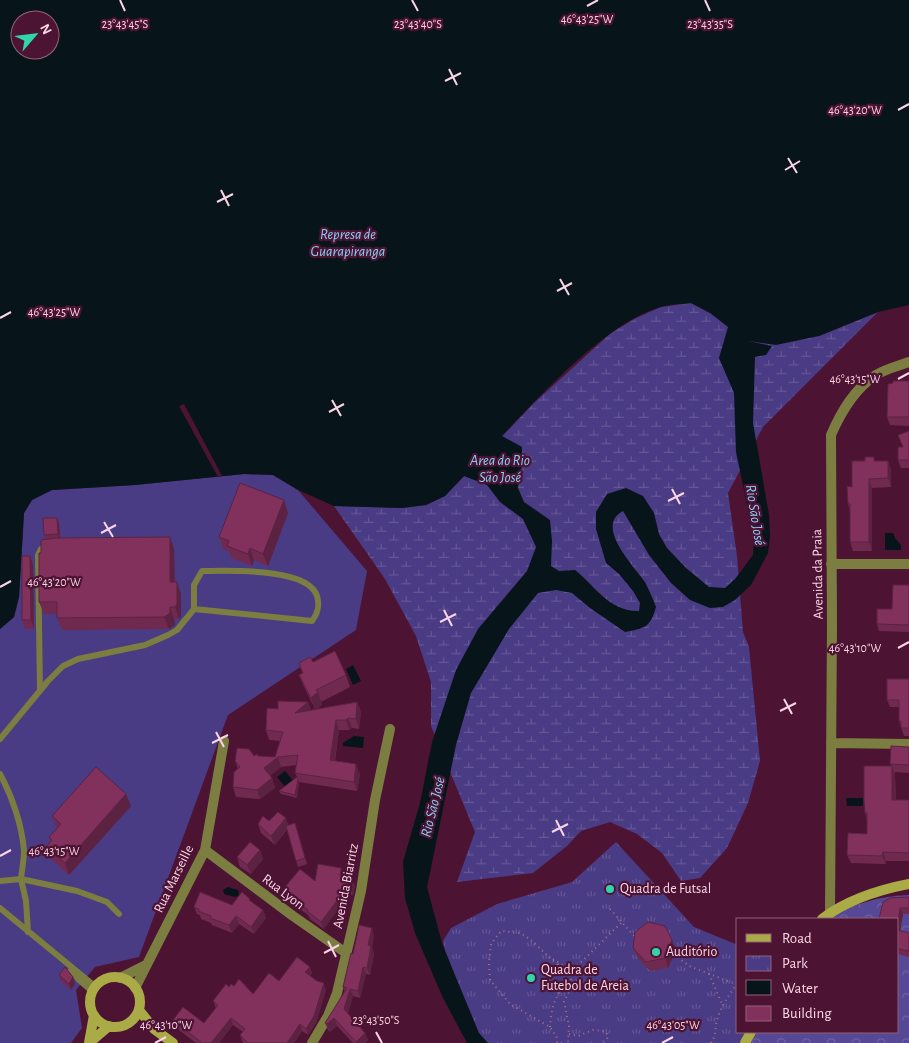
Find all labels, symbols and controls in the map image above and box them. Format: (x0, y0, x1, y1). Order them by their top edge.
north arrow (10, 10, 60, 60)
text: 46°43'25"W (561, 13, 613, 25)
text: 23°43'45"S (102, 18, 149, 30)
text: 23°43'40"S (394, 18, 442, 30)
text: 23°43'35"S (687, 18, 733, 30)
text: N (37, 22, 54, 37)
text: 46°43'20"W (828, 104, 882, 116)
water label: Represa de Guarapiranga (311, 227, 385, 259)
text: 46°43'25"W (28, 306, 80, 318)
text: 46°43'15"W (829, 373, 881, 385)
water label: Area do Rio São José (469, 453, 530, 485)
water label: Rio São José (743, 483, 767, 547)
street label: Avenida da Praia (810, 528, 826, 619)
text: 46°43'20"W (27, 576, 81, 588)
text: 46°43'10"W (829, 642, 881, 654)
water label: Rio São José (418, 775, 448, 839)
street label: Avenida Biarritz (331, 842, 361, 930)
street label: Rua Marseille (152, 843, 196, 915)
text: 46°43'15"W (28, 845, 80, 857)
street label: Rua Lyon (259, 872, 307, 912)
place label: Quadra de Futsal (620, 882, 711, 896)
marker: Quadra de Futsal (604, 883, 616, 895)
legend (736, 918, 899, 1033)
text: Road (782, 931, 812, 946)
place label: Auditório (666, 945, 717, 959)
marker: Auditório (650, 946, 662, 958)
text: Park (782, 956, 808, 971)
place label: Quadra de Futebol de Areia (541, 963, 629, 993)
marker: Quadra de Futebol de Areia (525, 972, 537, 984)
text: Water (782, 981, 818, 996)
text: Building (782, 1006, 832, 1021)
text: 23°43'50"S (352, 1014, 400, 1026)
text: 46°43'10"W (140, 1019, 192, 1031)
text: 46°43'05"W (646, 1019, 700, 1031)

